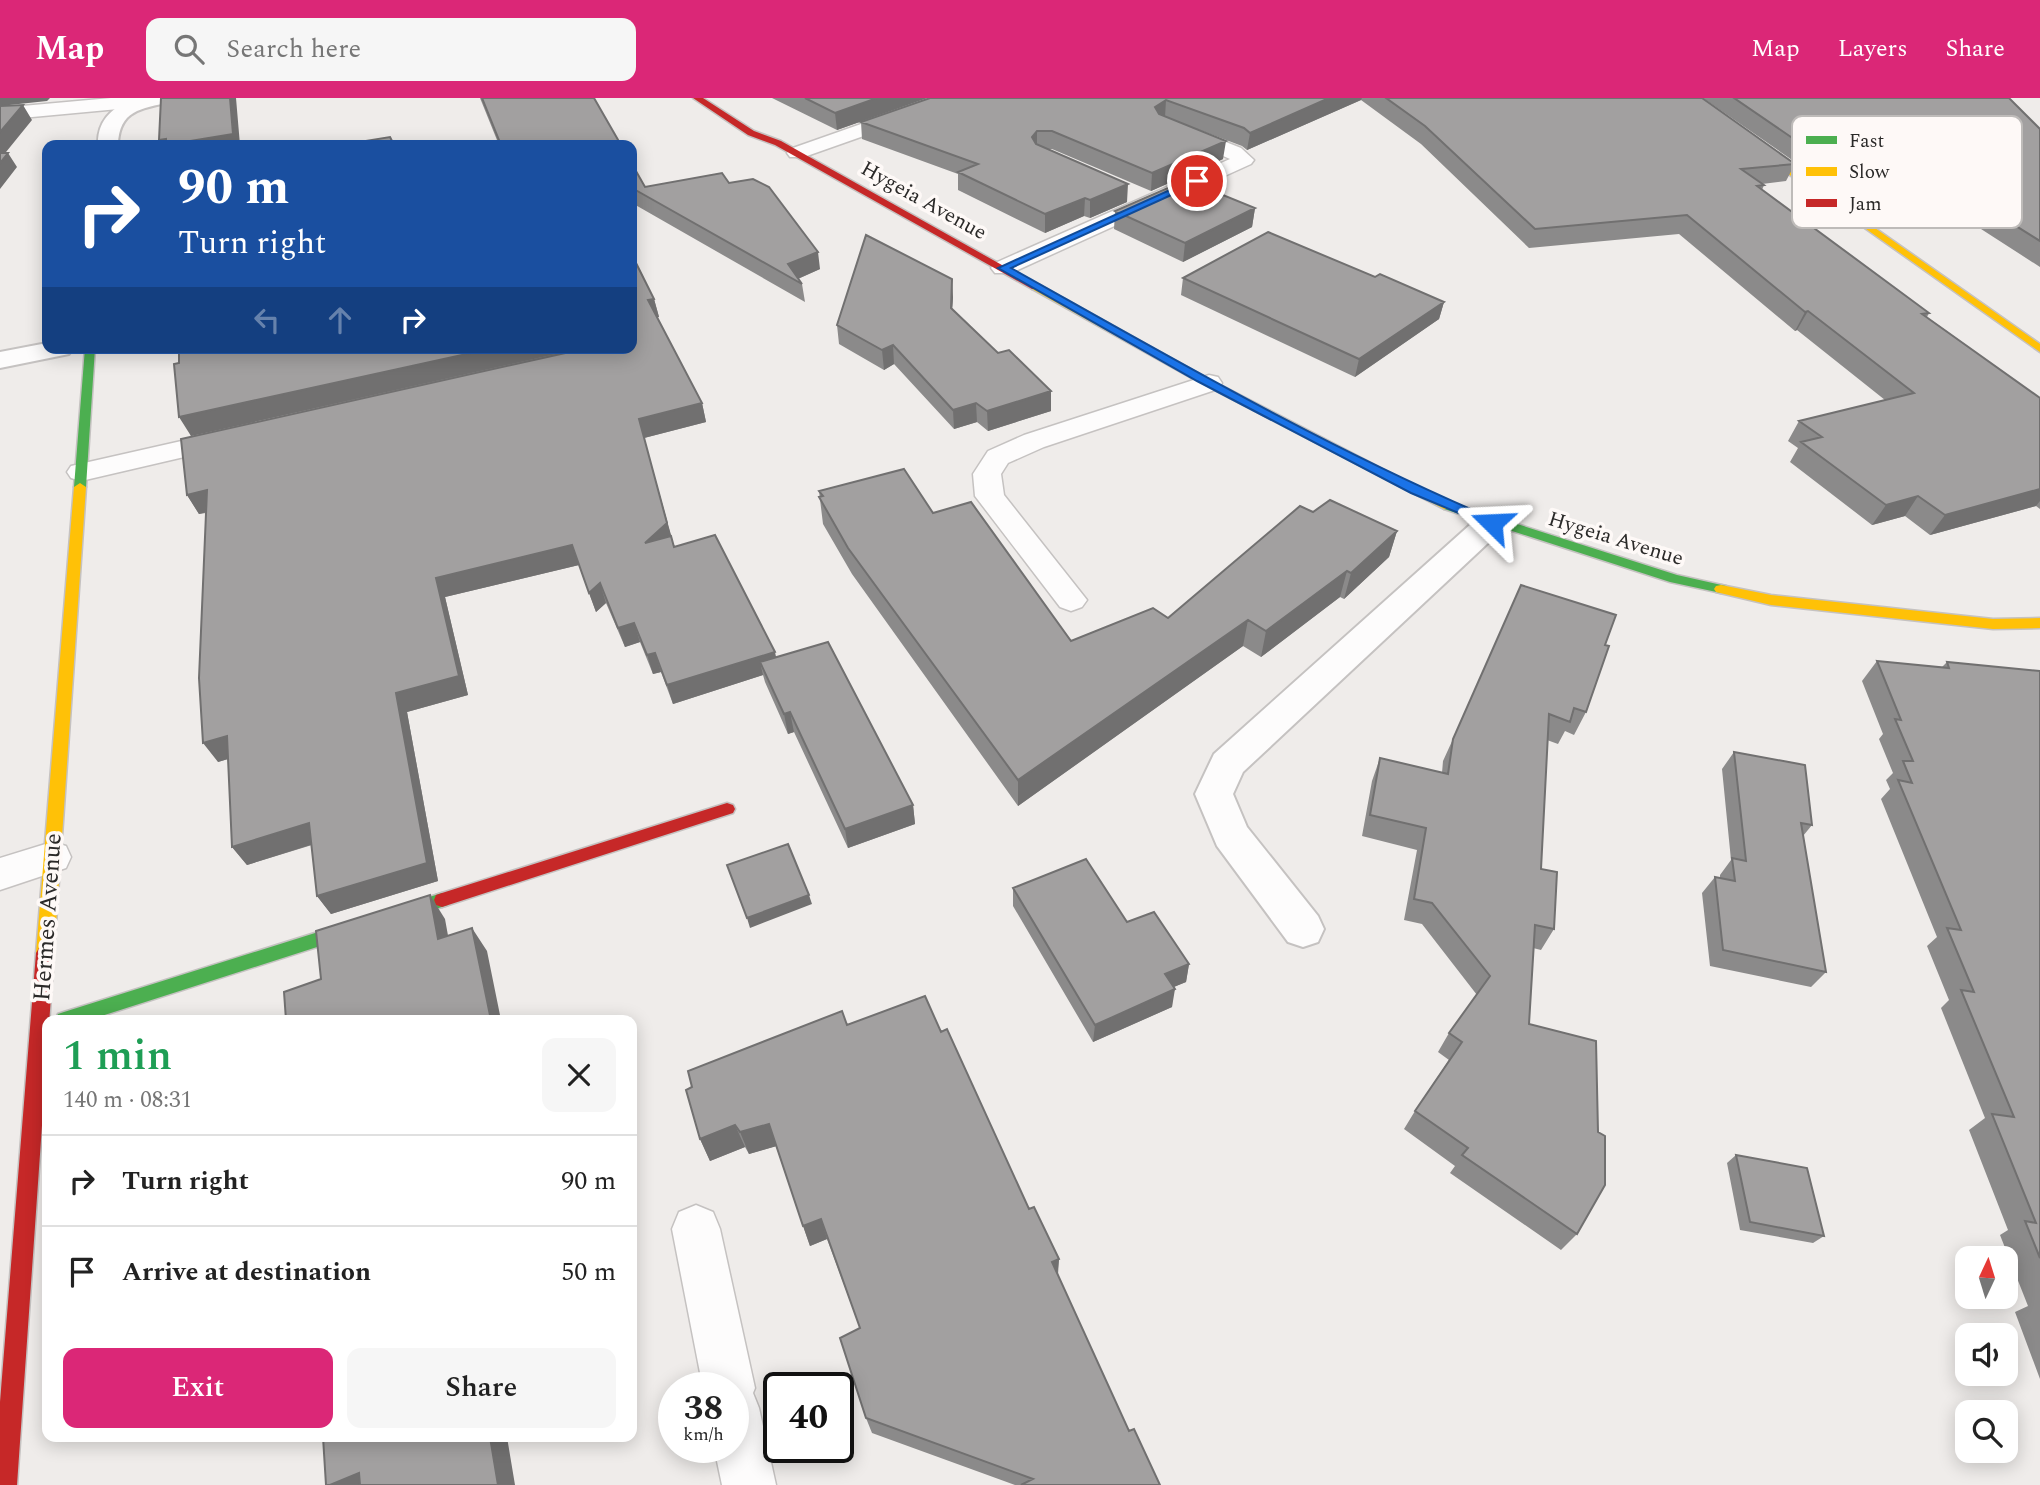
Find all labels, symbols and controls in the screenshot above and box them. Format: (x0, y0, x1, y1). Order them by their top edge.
search box (146, 18, 636, 81)
text: Map (35, 24, 104, 74)
text: Search here (226, 29, 361, 69)
icon: search (170, 30, 208, 68)
text: Map (1751, 31, 1800, 67)
text: Layers (1838, 31, 1908, 67)
text: Share (1946, 31, 2005, 67)
legend (1792, 116, 2022, 228)
text: Fast (1849, 127, 1885, 156)
text: 90 m (178, 151, 289, 226)
pin (1167, 151, 1227, 211)
street label: Hygeia Avenue (855, 153, 992, 249)
text: Slow (1849, 158, 1890, 187)
icon: arrive (1178, 162, 1216, 200)
icon: right (63, 168, 154, 259)
text: Jam (1849, 190, 1881, 219)
text: Turn right (178, 219, 326, 268)
icon: left (248, 301, 286, 339)
icon: ahead (321, 301, 359, 339)
icon: right (394, 301, 432, 339)
position arrow (1455, 486, 1529, 560)
street label: Hygeia Avenue (1544, 503, 1687, 575)
street label: Hermes Avenue (24, 832, 72, 1002)
text: 1 min (63, 1025, 172, 1088)
button: close (542, 1038, 616, 1112)
text: 140 m · 08:31 (63, 1083, 192, 1118)
text: Turn right (122, 1161, 249, 1201)
text: 90 m (561, 1161, 616, 1201)
icon: right (63, 1162, 101, 1200)
north arrow (1955, 1246, 2018, 1309)
map controls (1955, 1246, 2018, 1463)
text: Arrive at destination (122, 1252, 371, 1292)
text: 50 m (561, 1252, 616, 1292)
icon: arrive (63, 1253, 101, 1291)
button: sound (1955, 1323, 2018, 1386)
button: Exit (63, 1348, 333, 1428)
button: Share (347, 1348, 616, 1428)
speed limit sign: 40 (763, 1372, 854, 1463)
text: 38 (684, 1382, 723, 1435)
button: search (1955, 1400, 2018, 1463)
text: km/h (683, 1421, 724, 1448)

